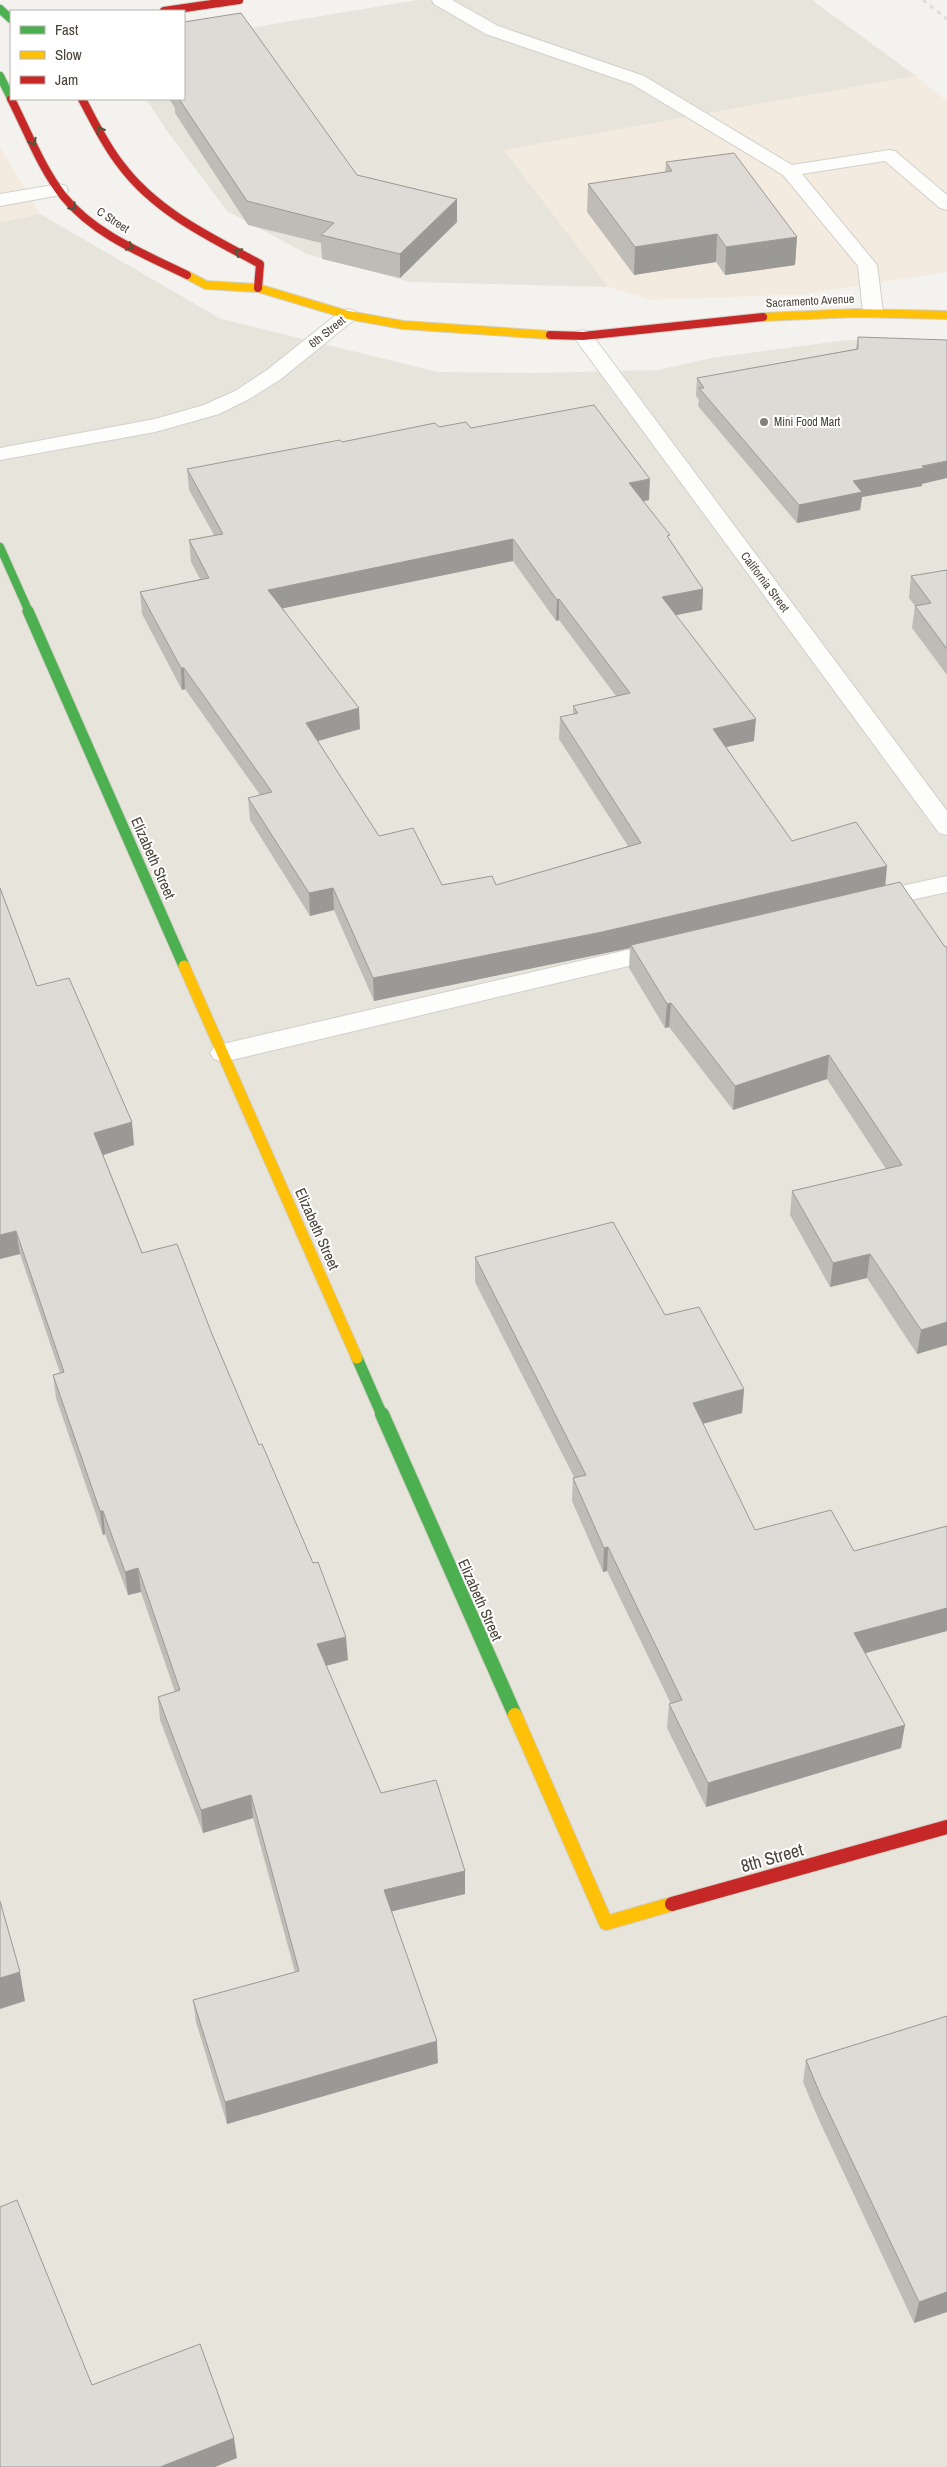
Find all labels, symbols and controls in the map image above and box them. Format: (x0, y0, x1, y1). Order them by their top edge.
legend (10, 10, 185, 100)
text: Fast (55, 19, 79, 40)
text: Slow (55, 44, 82, 65)
text: Jam (55, 69, 78, 90)
one-way arrow (96, 127, 106, 136)
one-way arrow (27, 137, 37, 146)
one-way arrow (67, 201, 76, 210)
street label: C Street (94, 203, 133, 237)
one-way arrow (125, 241, 134, 251)
one-way arrow (234, 248, 243, 258)
street label: Sacramento Avenue (765, 291, 855, 311)
street label: 6th Street (305, 312, 349, 352)
place label: Mini Food Mart (774, 414, 841, 430)
marker: Mini Food Mart (758, 416, 770, 428)
street label: California Street (737, 549, 793, 616)
street label: Elizabeth Street (126, 814, 181, 903)
street label: Elizabeth Street (290, 1185, 345, 1274)
street label: Elizabeth Street (453, 1556, 508, 1645)
street label: 8th Street (738, 1837, 806, 1878)

